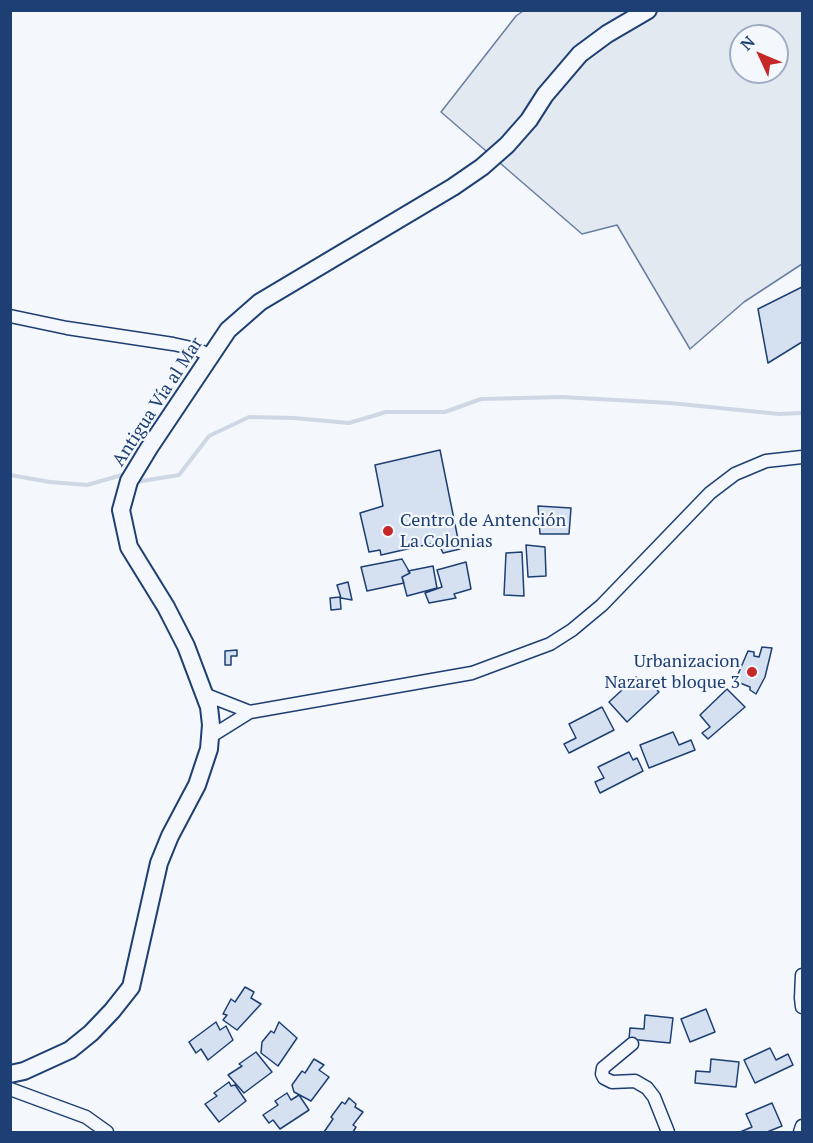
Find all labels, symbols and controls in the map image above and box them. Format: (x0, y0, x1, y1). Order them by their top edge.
north arrow (729, 24, 789, 84)
text: N (735, 31, 760, 55)
street label: Antigua Vía al Mar (108, 333, 208, 471)
place label: Centro de Antención La Colonias (400, 510, 566, 552)
marker: Centro de Antención La Colonias (381, 524, 395, 538)
place label: Urbanizacion Nazaret bloque 3 (604, 651, 740, 694)
marker: Urbanizacion Nazaret bloque 3 (745, 665, 759, 679)

